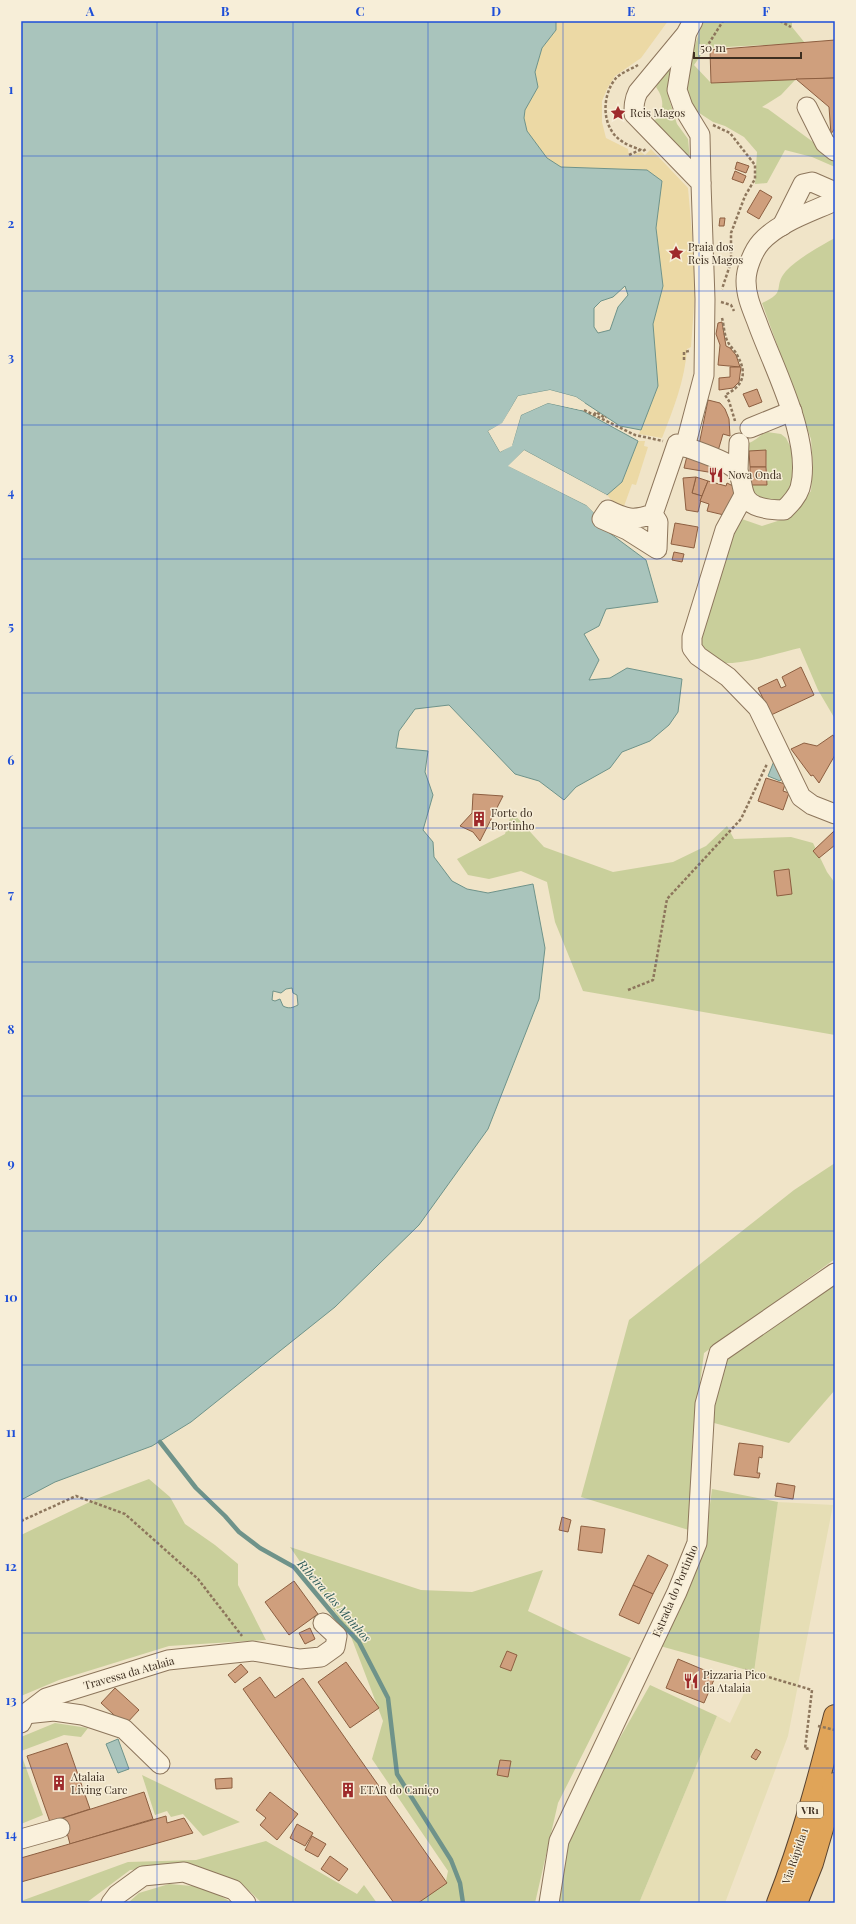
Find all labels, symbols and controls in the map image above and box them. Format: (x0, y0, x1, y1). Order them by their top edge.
text: A (85, 2, 95, 19)
text: B (221, 2, 230, 19)
text: C (355, 2, 365, 19)
text: D (491, 2, 501, 19)
text: E (627, 2, 635, 19)
text: F (762, 2, 770, 19)
scale bar (694, 34, 801, 60)
text: 50 m (700, 39, 726, 55)
text: 1 (9, 80, 14, 97)
place icon: Reis Magos (609, 104, 627, 122)
place label: Reis Magos (630, 105, 685, 120)
text: 2 (8, 214, 15, 231)
place label: Praia dos Reis Magos (688, 239, 743, 267)
place icon: Praia dos Reis Magos (667, 244, 685, 262)
text: 3 (8, 348, 14, 365)
restaurant icon: Nova Onda (707, 466, 725, 484)
place label: Nova Onda (728, 467, 782, 482)
text: 4 (8, 483, 15, 500)
text: 5 (8, 617, 14, 634)
text: 6 (7, 751, 15, 768)
place label: Forte do Portinho (491, 805, 534, 833)
building icon: Forte do Portinho (470, 810, 488, 828)
text: 7 (8, 885, 14, 902)
text: 8 (7, 1020, 15, 1037)
text: 9 (7, 1154, 15, 1171)
text: 10 (4, 1288, 18, 1305)
text: 11 (6, 1423, 16, 1440)
street label: Estrada do Portinho (648, 1542, 701, 1639)
water label: Ribeira dos Moinhos (294, 1555, 375, 1645)
text: 12 (5, 1557, 17, 1574)
street label: Travessa da Atalaia (82, 1652, 176, 1693)
place label: Pizzaria Pico da Atalaia (703, 1667, 766, 1695)
restaurant icon: Pizzaria Pico da Atalaia (682, 1672, 700, 1690)
text: 13 (5, 1691, 17, 1708)
place label: Atalaia Living Care (70, 1769, 128, 1797)
building icon: Atalaia Living Care (50, 1774, 68, 1792)
building icon: ETAR do Caniço (339, 1781, 357, 1799)
place label: ETAR do Caniço (360, 1782, 439, 1797)
road number: VR1 (797, 1802, 823, 1818)
text: 14 (5, 1825, 17, 1842)
street label: Via Rápida 1 (778, 1826, 811, 1887)

